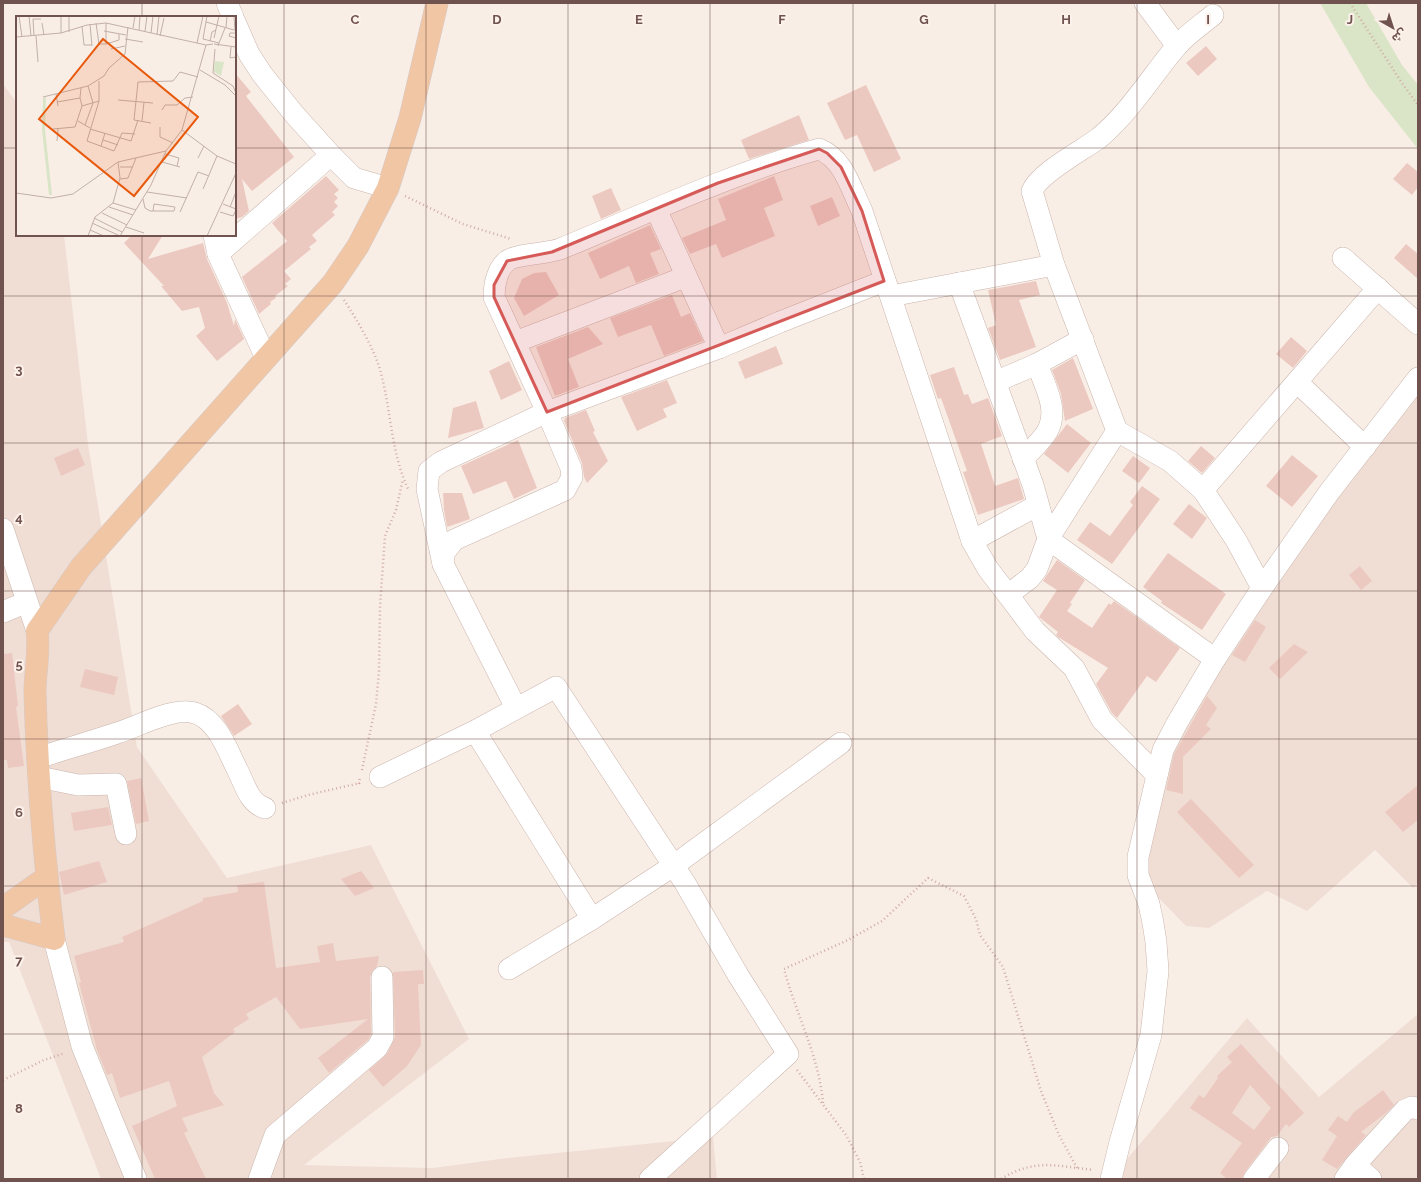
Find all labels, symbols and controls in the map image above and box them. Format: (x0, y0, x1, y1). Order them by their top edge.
north arrow (1373, 8, 1413, 48)
text: C (351, 12, 360, 27)
text: D (492, 12, 502, 27)
text: E (635, 12, 643, 27)
text: F (778, 12, 786, 27)
text: G (919, 12, 929, 27)
text: H (1061, 12, 1071, 27)
text: I (1206, 12, 1210, 27)
text: J (1347, 12, 1353, 27)
inset map (16, 16, 236, 236)
text: ش (1389, 26, 1409, 45)
text: 3 (15, 362, 23, 377)
text: 4 (15, 510, 23, 525)
text: 5 (15, 657, 23, 672)
text: 6 (15, 805, 23, 820)
text: 7 (15, 953, 23, 968)
text: 8 (15, 1101, 23, 1116)

